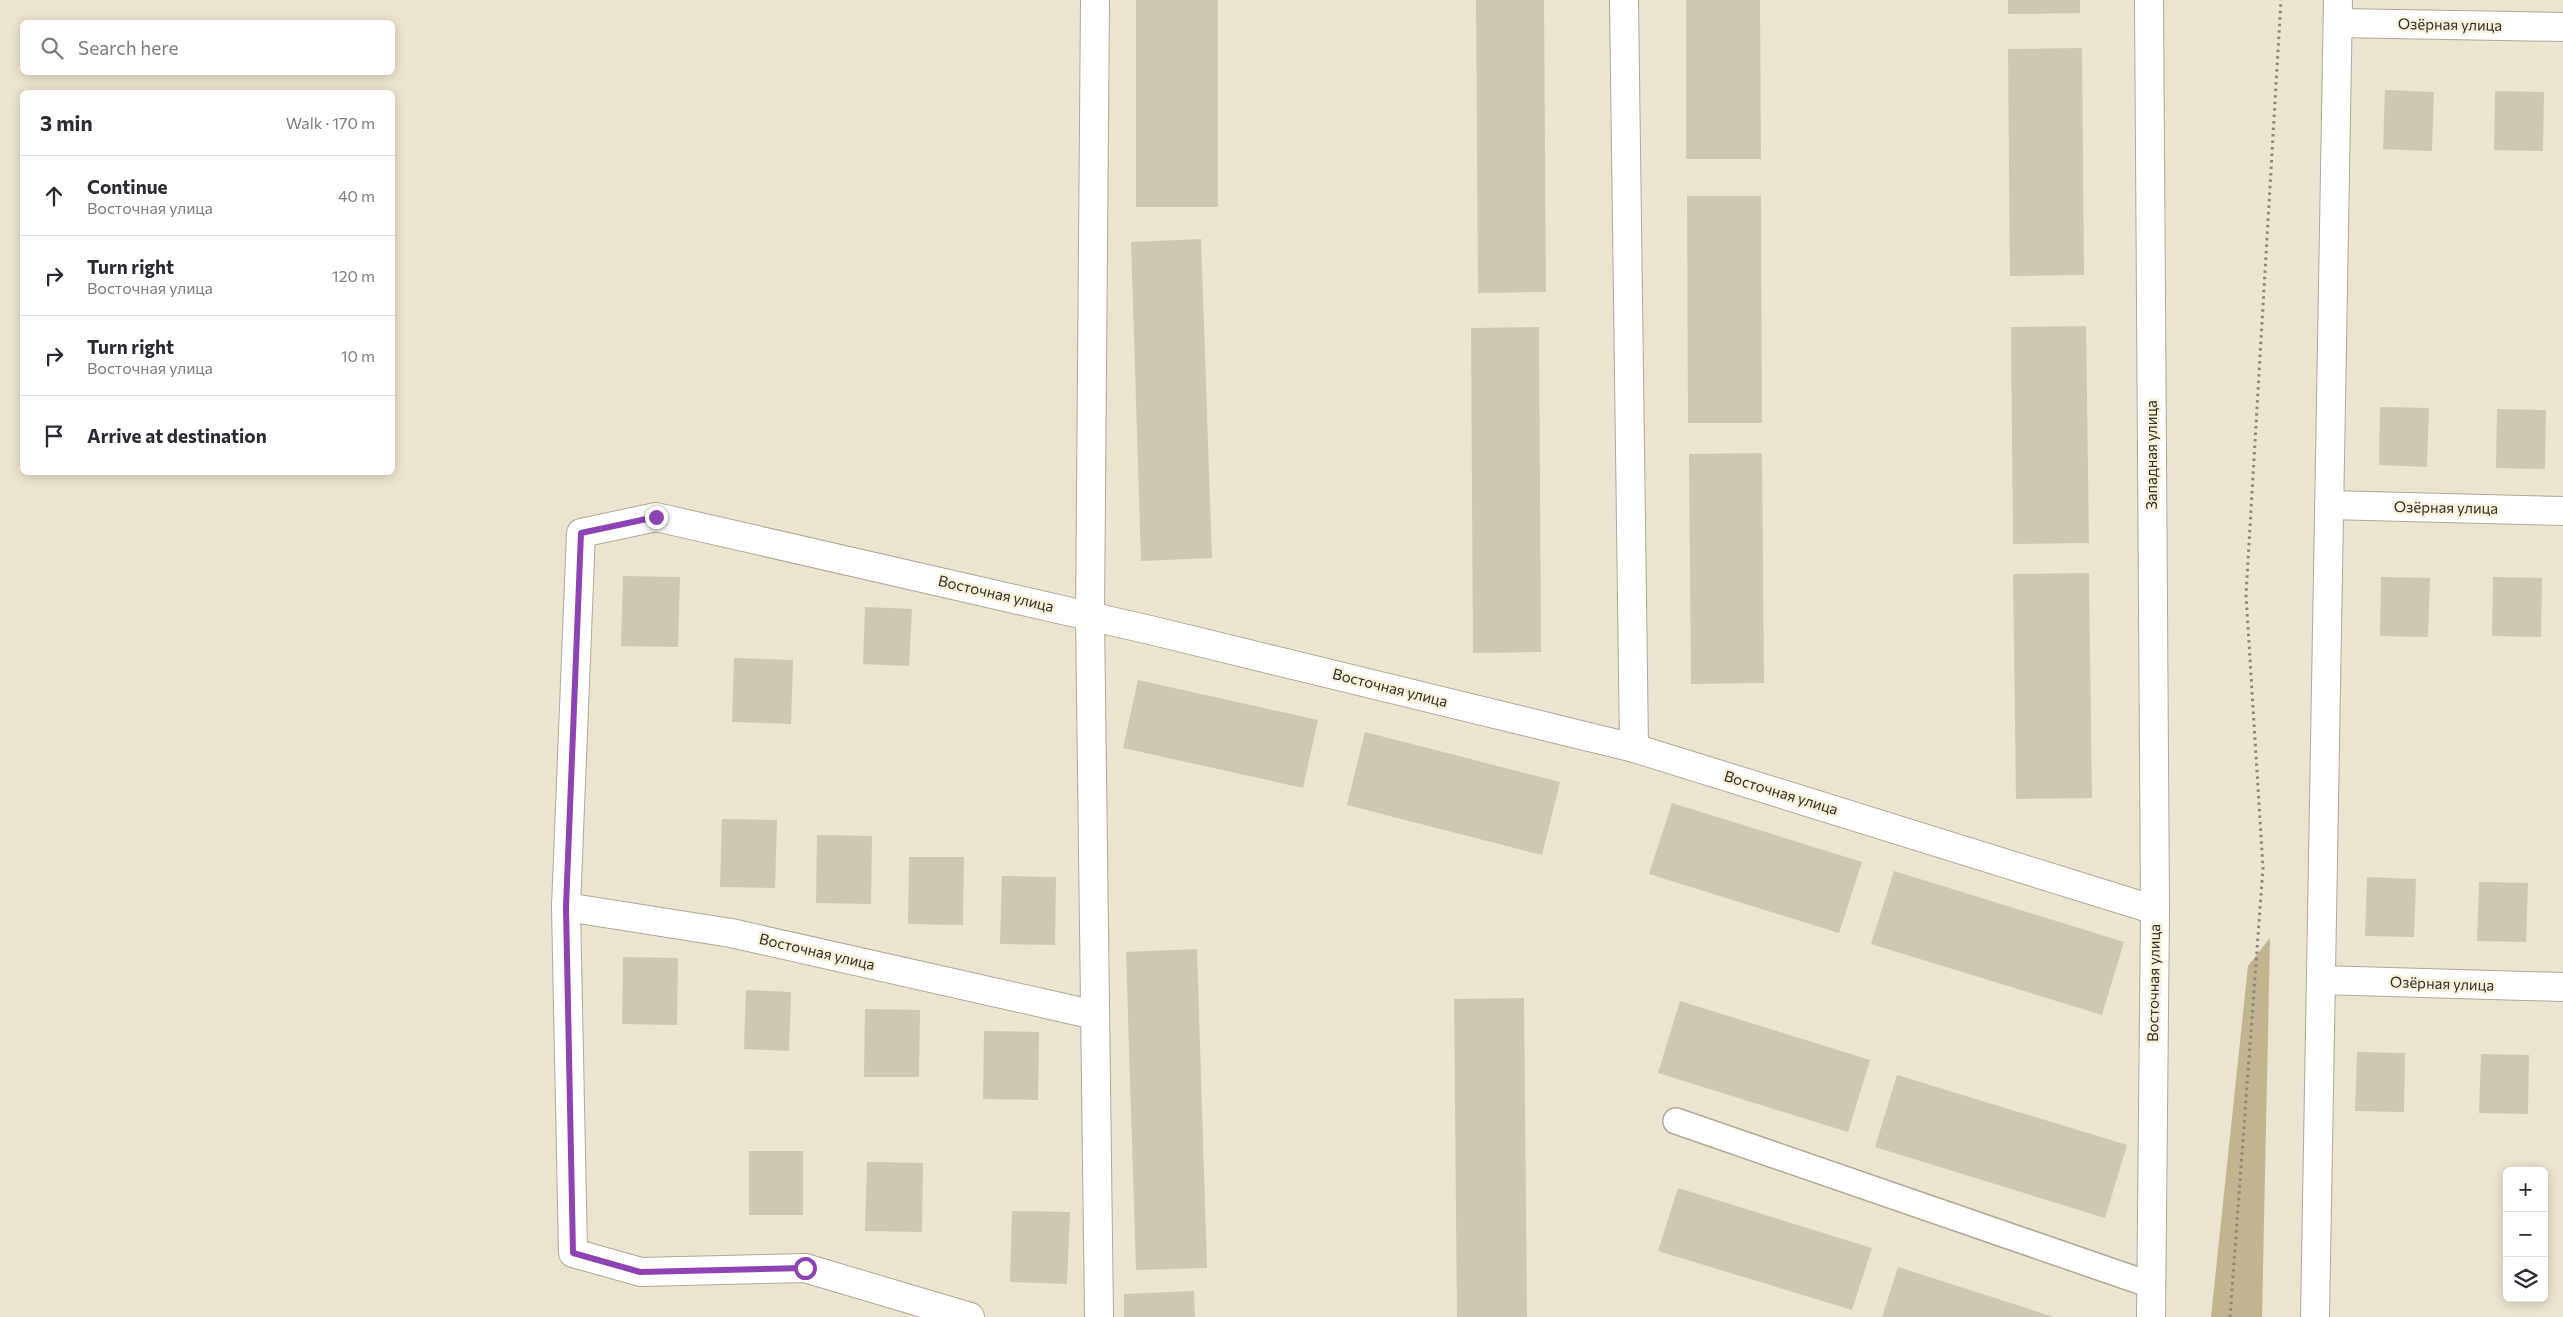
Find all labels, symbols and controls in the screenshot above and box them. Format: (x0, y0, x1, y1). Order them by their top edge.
street label: Озёрная улица (2398, 14, 2502, 34)
search box (20, 20, 395, 75)
icon: search (38, 34, 66, 62)
text: Search here (78, 36, 178, 59)
text: 3 min (40, 110, 93, 135)
text: Walk · 170 m (286, 113, 375, 132)
text: Continue (87, 175, 167, 198)
icon: ahead (40, 182, 68, 210)
text: 40 m (338, 186, 375, 205)
text: Восточная улица (87, 198, 213, 217)
text: Turn right (87, 255, 174, 278)
icon: right (40, 262, 68, 290)
text: 120 m (332, 266, 375, 285)
text: Восточная улица (87, 278, 213, 297)
text: Turn right (87, 335, 174, 358)
icon: right (40, 342, 68, 370)
text: 10 m (341, 346, 375, 365)
text: Восточная улица (87, 358, 213, 377)
street label: Западная улица (2142, 400, 2160, 510)
icon: arrive (40, 422, 68, 450)
text: Arrive at destination (87, 424, 267, 447)
street label: Озёрная улица (2394, 497, 2498, 517)
route end (645, 506, 668, 529)
street label: Восточная улица (937, 571, 1056, 615)
street label: Восточная улица (1331, 664, 1450, 710)
street label: Восточная улица (1722, 766, 1840, 818)
street label: Восточная улица (2143, 924, 2163, 1042)
street label: Восточная улица (758, 929, 877, 973)
street label: Озёрная улица (2390, 972, 2494, 994)
map controls (2503, 1167, 2548, 1302)
button: + (2503, 1167, 2548, 1212)
button: − (2503, 1212, 2548, 1257)
route start (794, 1257, 817, 1280)
button: layers (2503, 1257, 2548, 1302)

